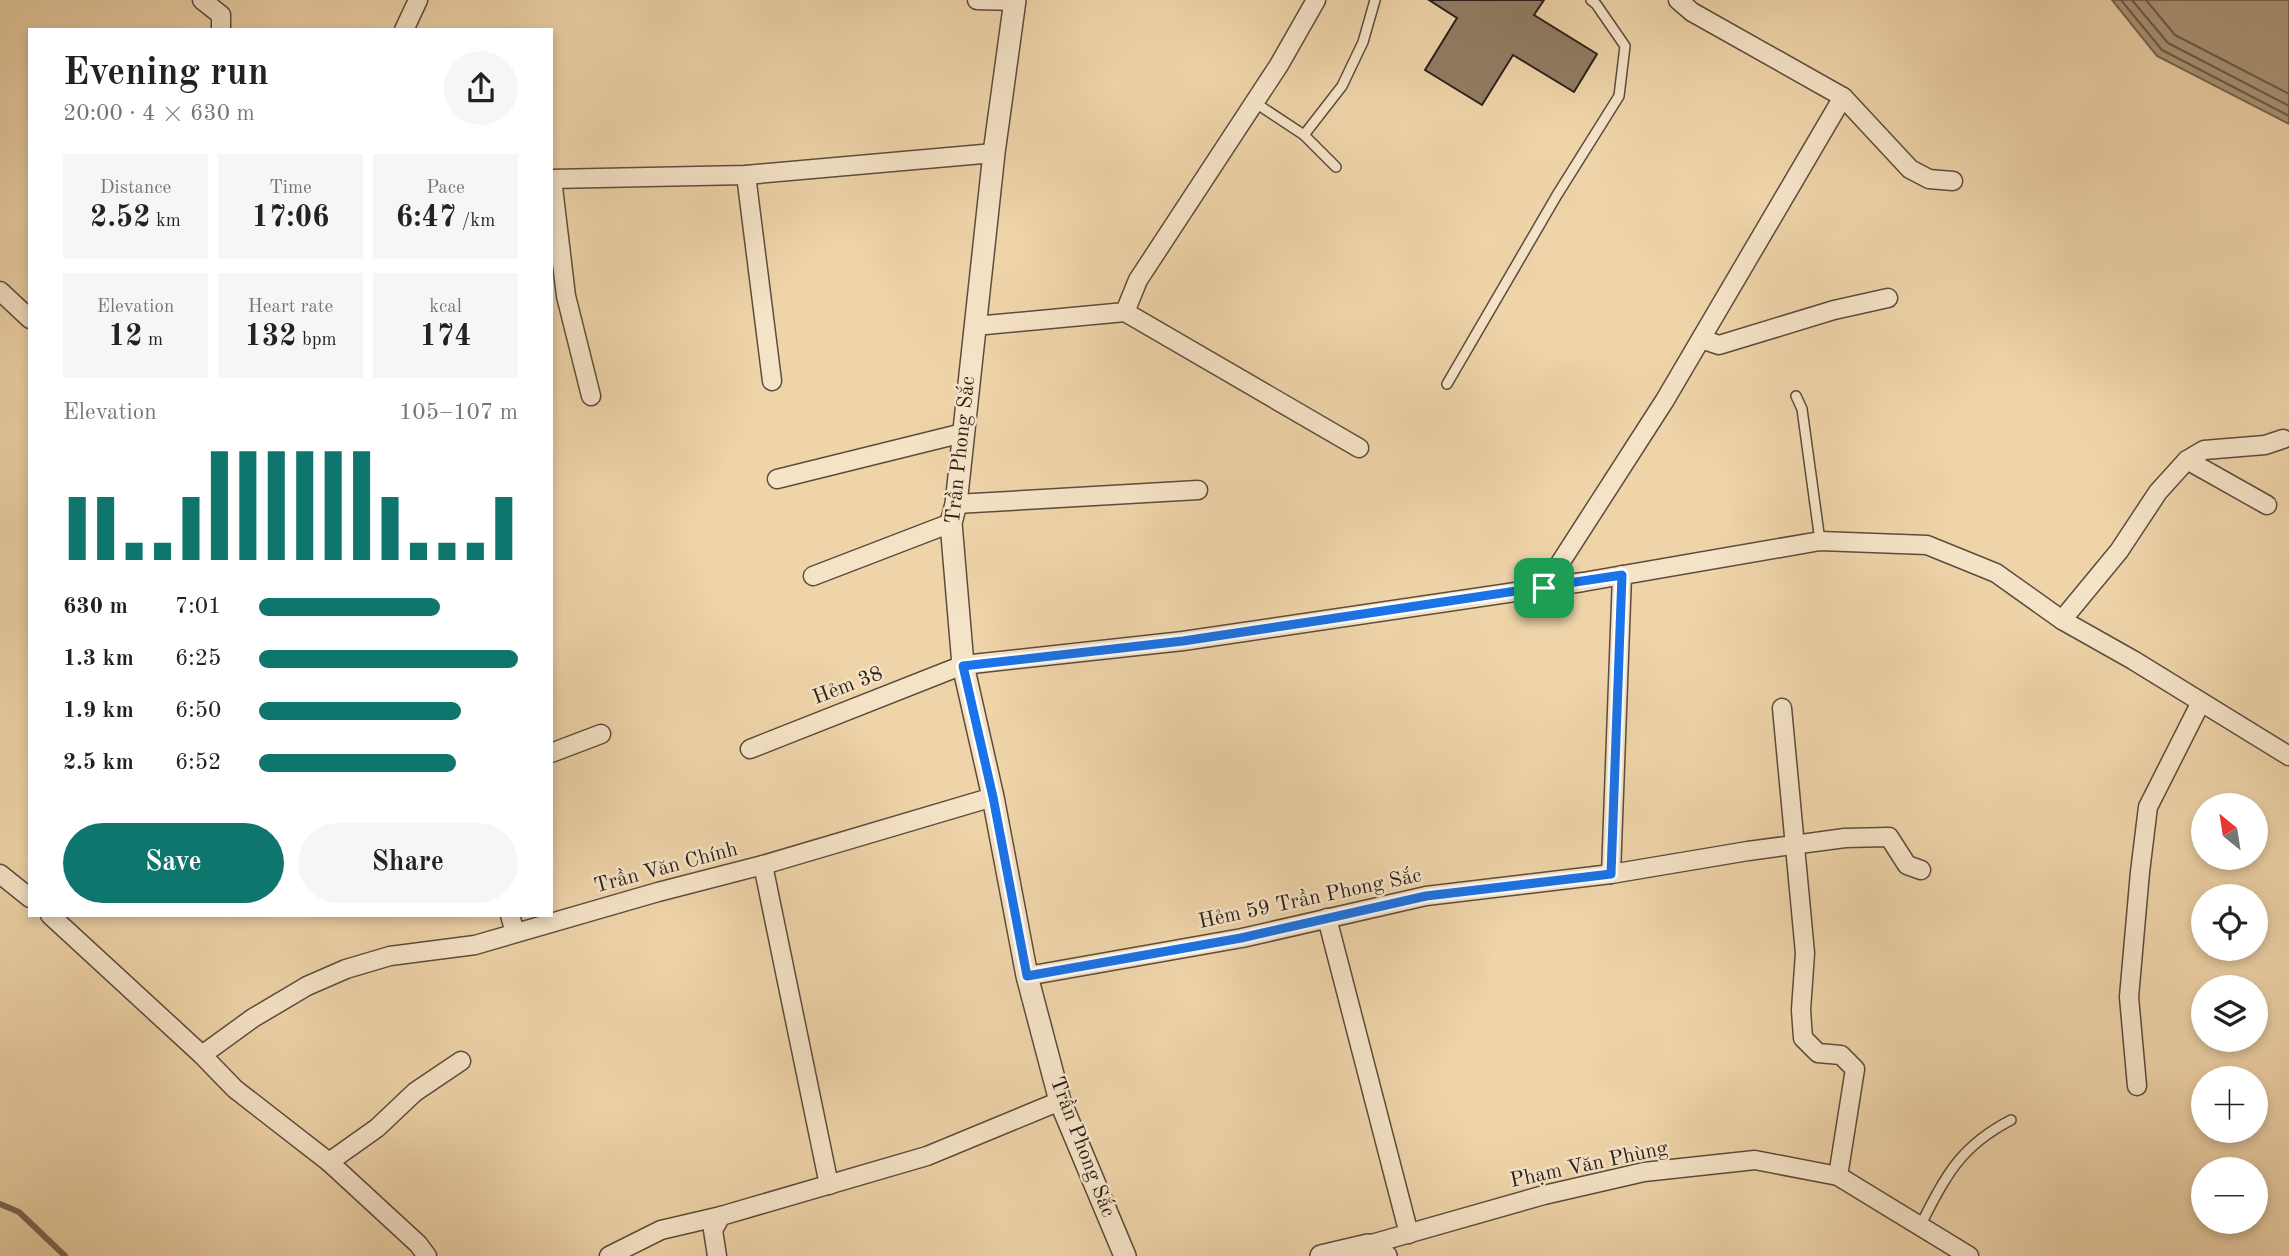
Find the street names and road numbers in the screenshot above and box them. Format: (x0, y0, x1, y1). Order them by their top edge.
street label: Trần Phong Sắc (941, 375, 979, 525)
street label: Hẻm 38 (810, 663, 886, 709)
street label: Trần Văn Chính (591, 837, 740, 897)
street label: Hẻm 59 Trần Phong Sắc (1196, 863, 1423, 933)
street label: Trần Phong Sắc (1046, 1073, 1120, 1220)
street label: Phạm Văn Phùng (1508, 1138, 1671, 1192)

